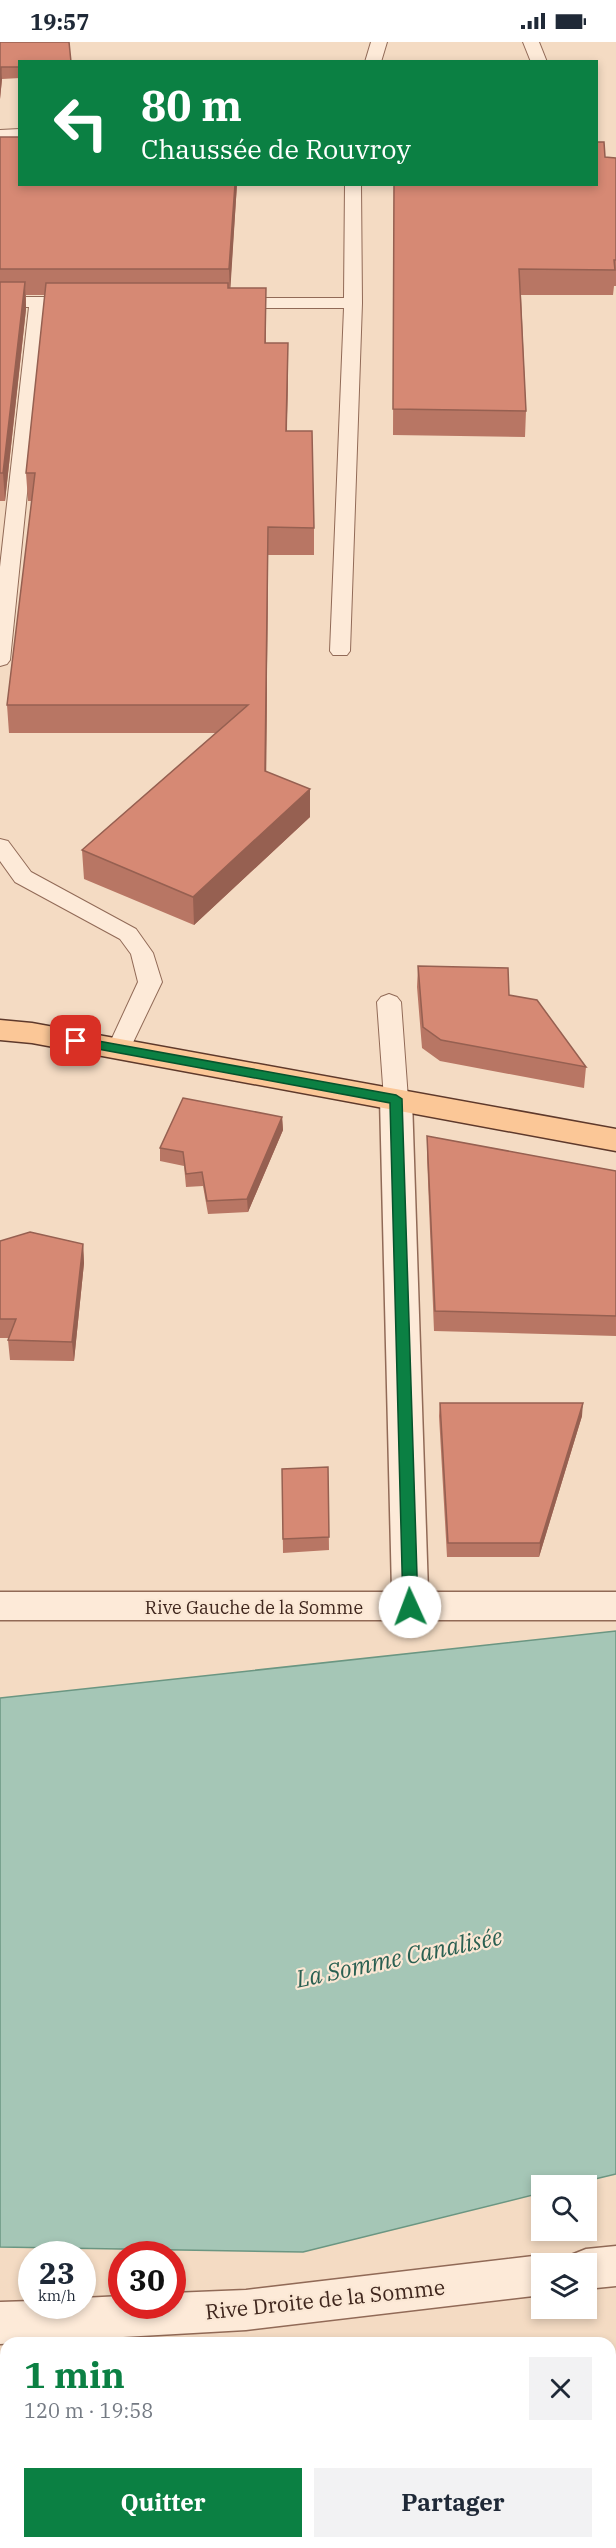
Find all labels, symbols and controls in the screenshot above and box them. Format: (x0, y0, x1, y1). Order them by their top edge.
text: 19:57 (30, 7, 89, 36)
text: 80 m (141, 78, 242, 133)
icon: left (42, 84, 120, 162)
text: Chaussée de Rouvroy (141, 131, 411, 166)
pin (50, 1015, 101, 1066)
icon: arrive (59, 1024, 92, 1057)
position arrow (378, 1575, 442, 1639)
street label: Rive Gauche de la Somme (145, 1596, 363, 1619)
water label: La Somme Canalisée (292, 1919, 505, 1995)
map controls (531, 2175, 597, 2319)
button: search (531, 2175, 597, 2241)
speed limit sign: 30 (108, 2241, 186, 2319)
text: 23 (39, 2253, 75, 2292)
button: layers (531, 2253, 597, 2319)
street label: Rive Droite de la Somme (204, 2272, 446, 2326)
text: km/h (38, 2286, 76, 2305)
text: 1 min (24, 2351, 125, 2398)
button: close (529, 2357, 592, 2420)
text: 120 m · 19:58 (24, 2397, 153, 2424)
button: Quitter (24, 2468, 302, 2537)
button: Partager (314, 2468, 592, 2537)

